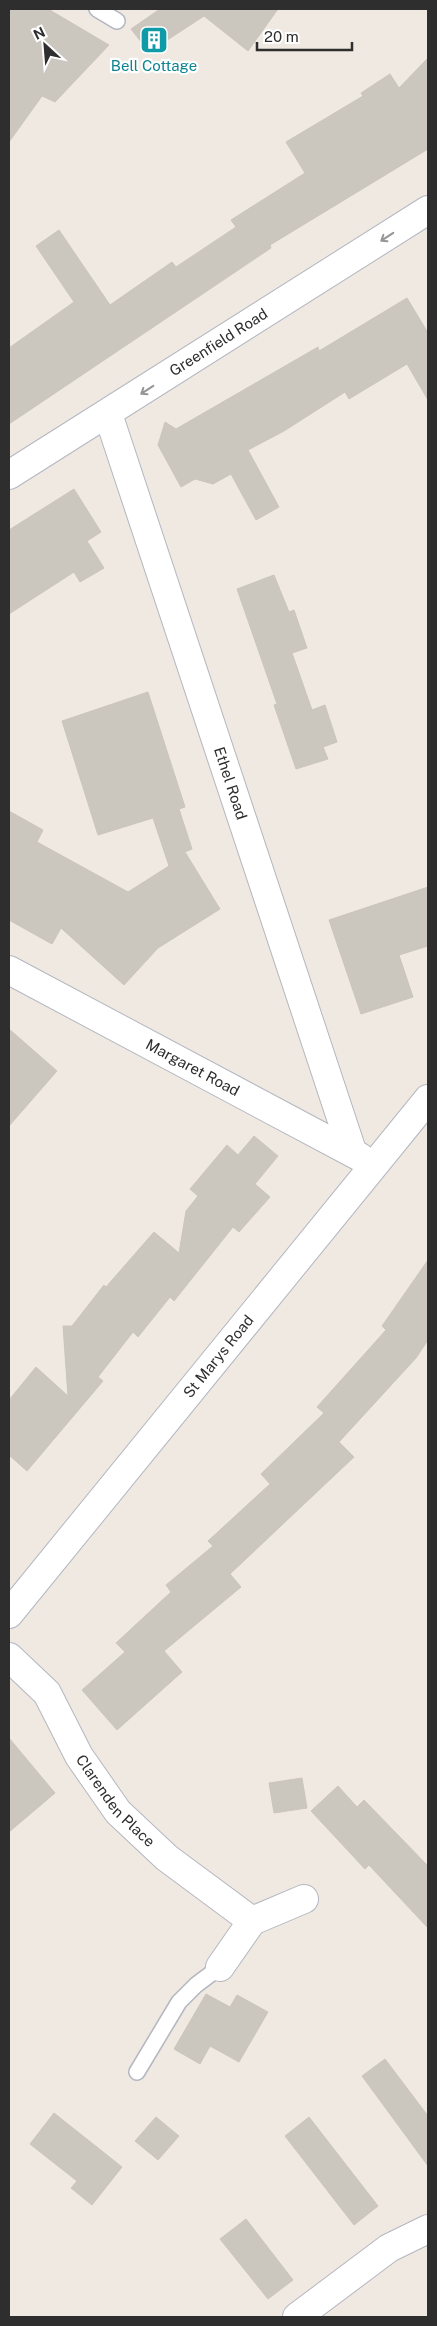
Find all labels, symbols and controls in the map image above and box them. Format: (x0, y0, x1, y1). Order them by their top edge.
north arrow (20, 20, 70, 70)
scale bar (257, 20, 352, 52)
text: N (31, 24, 48, 43)
building icon: Bell Cottage (139, 25, 169, 55)
text: 20 m (264, 28, 299, 45)
place label: Bell Cottage (111, 57, 197, 74)
one-way arrow (381, 232, 395, 242)
street label: Greenfield Road (166, 305, 270, 379)
one-way arrow (140, 385, 154, 395)
street label: Ethel Road (211, 745, 251, 822)
street label: Margaret Road (143, 1036, 242, 1099)
street label: St Marys Road (180, 1311, 257, 1401)
street label: Clarenden Place (73, 1751, 159, 1850)

